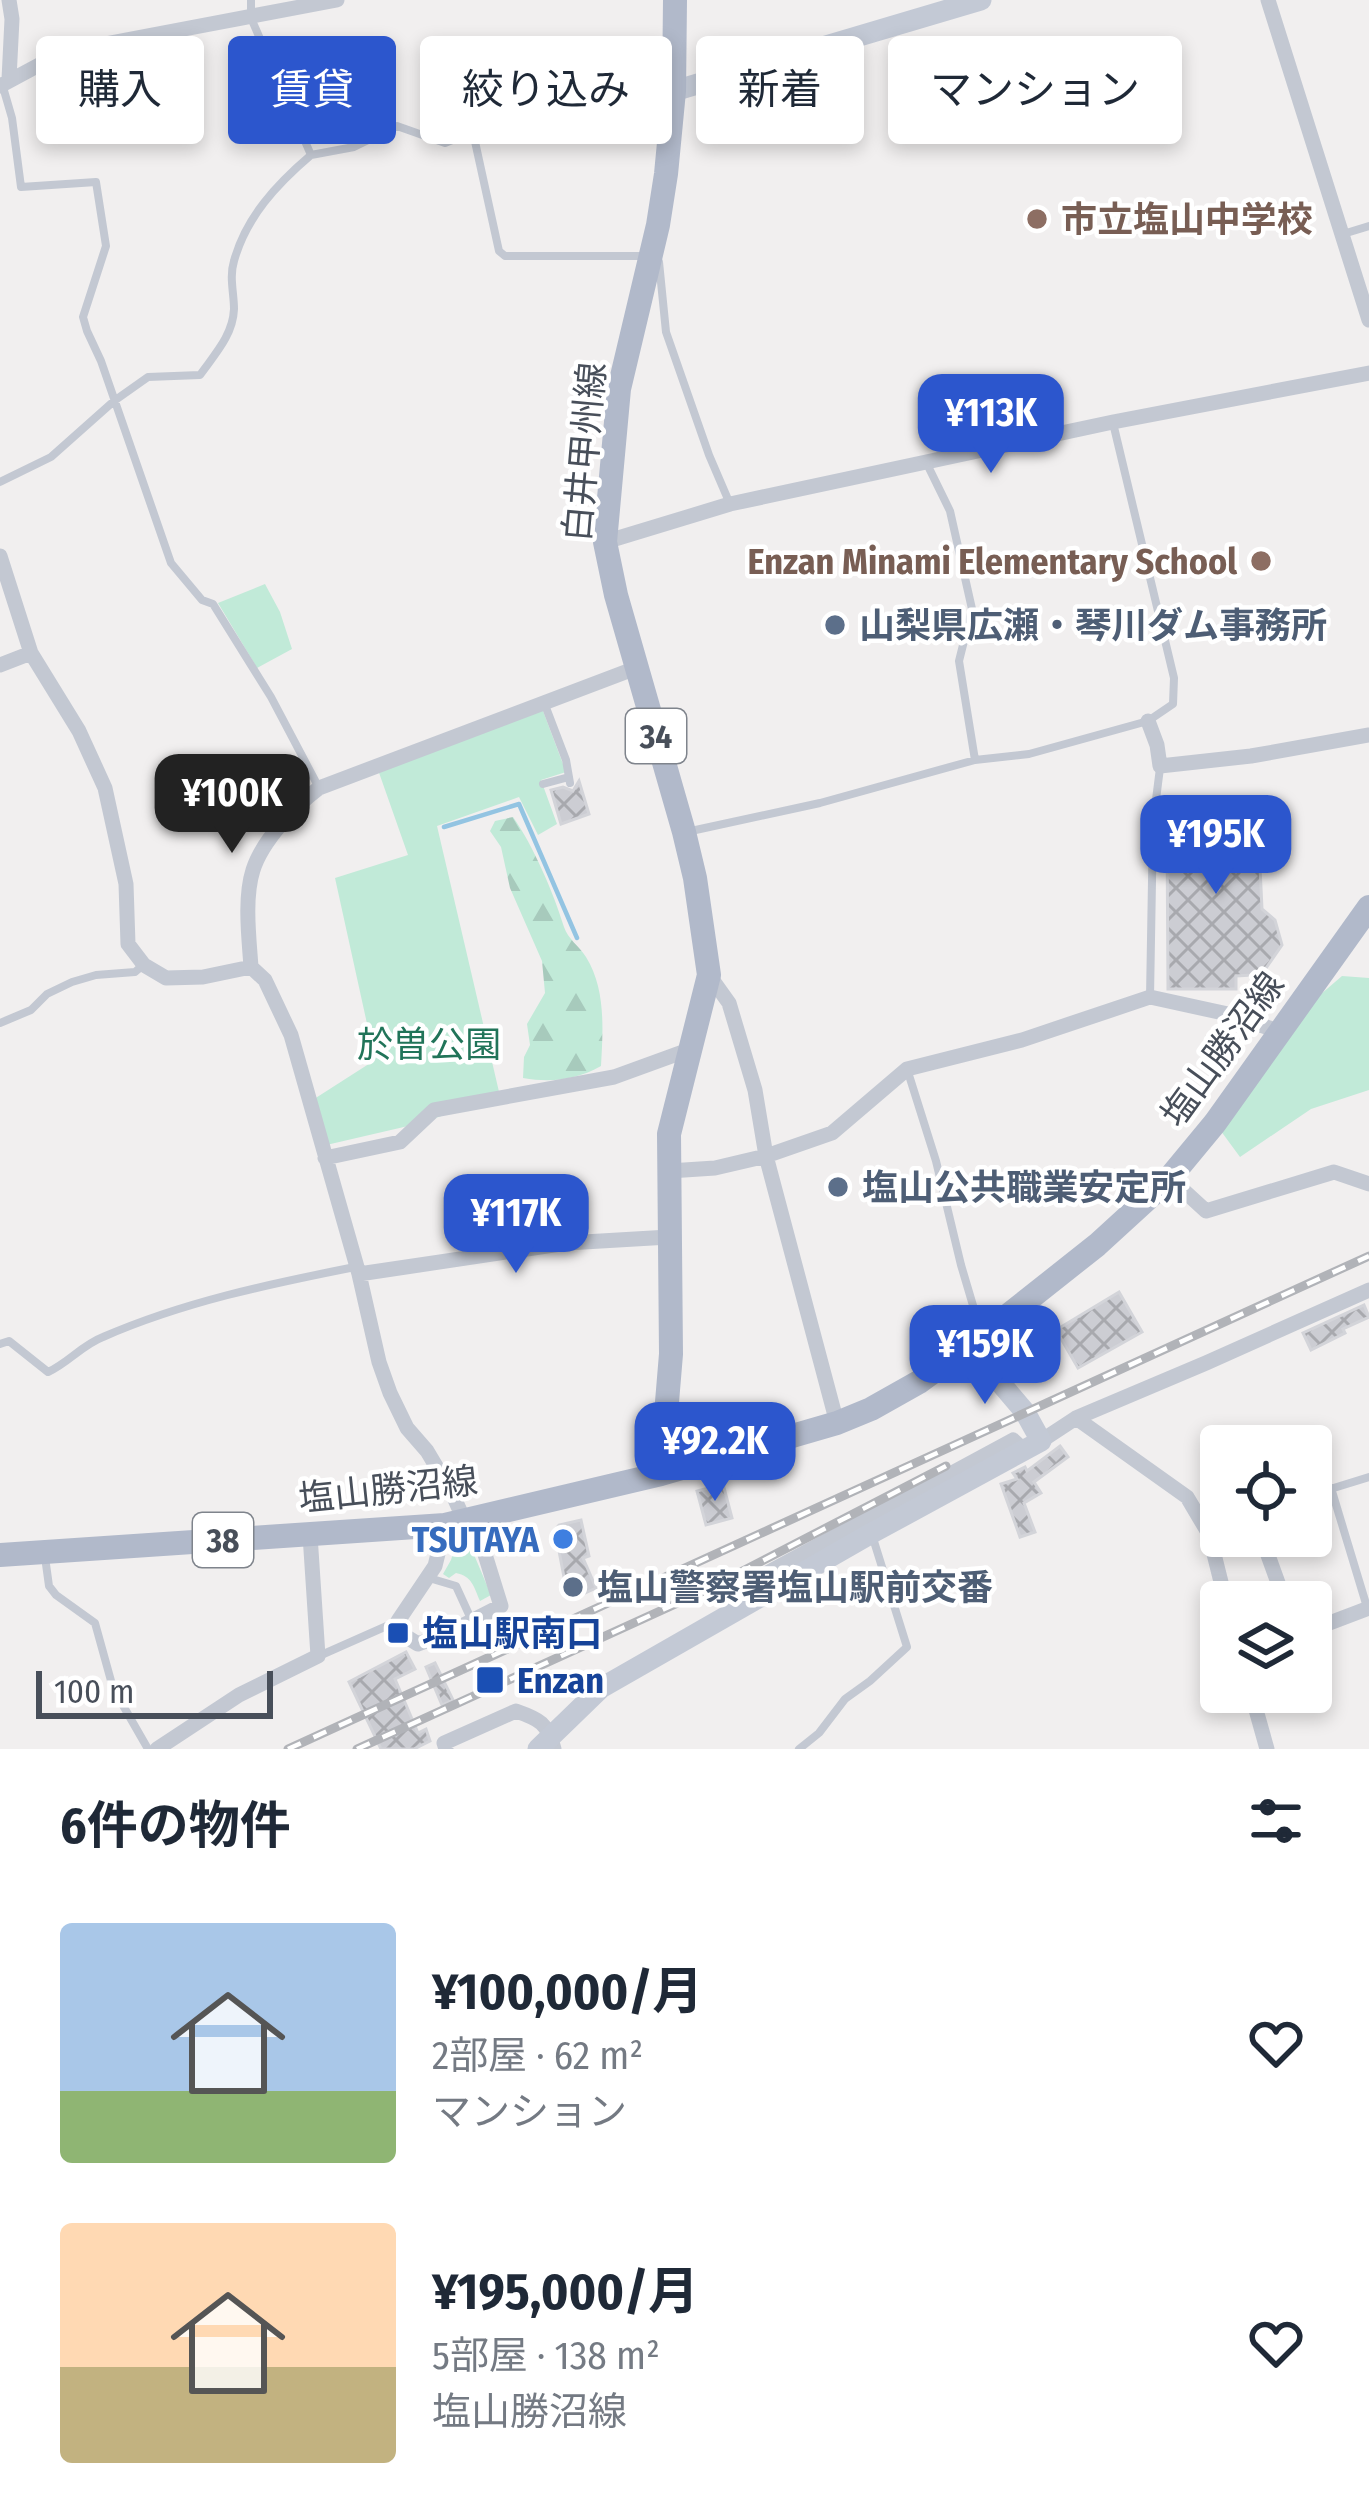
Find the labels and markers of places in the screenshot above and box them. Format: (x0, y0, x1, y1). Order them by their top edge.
place label: 市立塩山中学校 (1061, 198, 1313, 242)
marker: 市立塩山中学校 (1024, 206, 1050, 232)
pin: ¥113K (907, 374, 1075, 476)
place label: Enzan Minami Elementary School (747, 540, 1237, 584)
marker: Enzan Minami Elementary School (1248, 548, 1274, 574)
place label: 山梨県広瀬・琴川ダム事務所 (859, 604, 1327, 648)
marker: 山梨県広瀬・琴川ダム事務所 (822, 612, 848, 638)
pin: ¥100K (148, 754, 316, 856)
pin: ¥195K (1132, 795, 1300, 897)
place label: 塩山公共職業安定所 (862, 1166, 1186, 1210)
pin: ¥117K (432, 1174, 600, 1276)
marker: 塩山公共職業安定所 (825, 1174, 851, 1200)
pin: ¥159K (901, 1305, 1069, 1407)
pin: ¥92.2K (617, 1402, 813, 1504)
place label: TSUTAYA (412, 1518, 539, 1562)
marker: TSUTAYA (550, 1526, 576, 1552)
place label: 塩山警察署塩山駅前交番 (597, 1566, 993, 1610)
marker: 塩山警察署塩山駅前交番 (560, 1574, 586, 1600)
place label: 塩山駅南口 (422, 1612, 602, 1656)
marker: 塩山駅南口 (385, 1620, 411, 1646)
place label: Enzan (517, 1659, 604, 1703)
marker: Enzan (474, 1664, 506, 1696)

